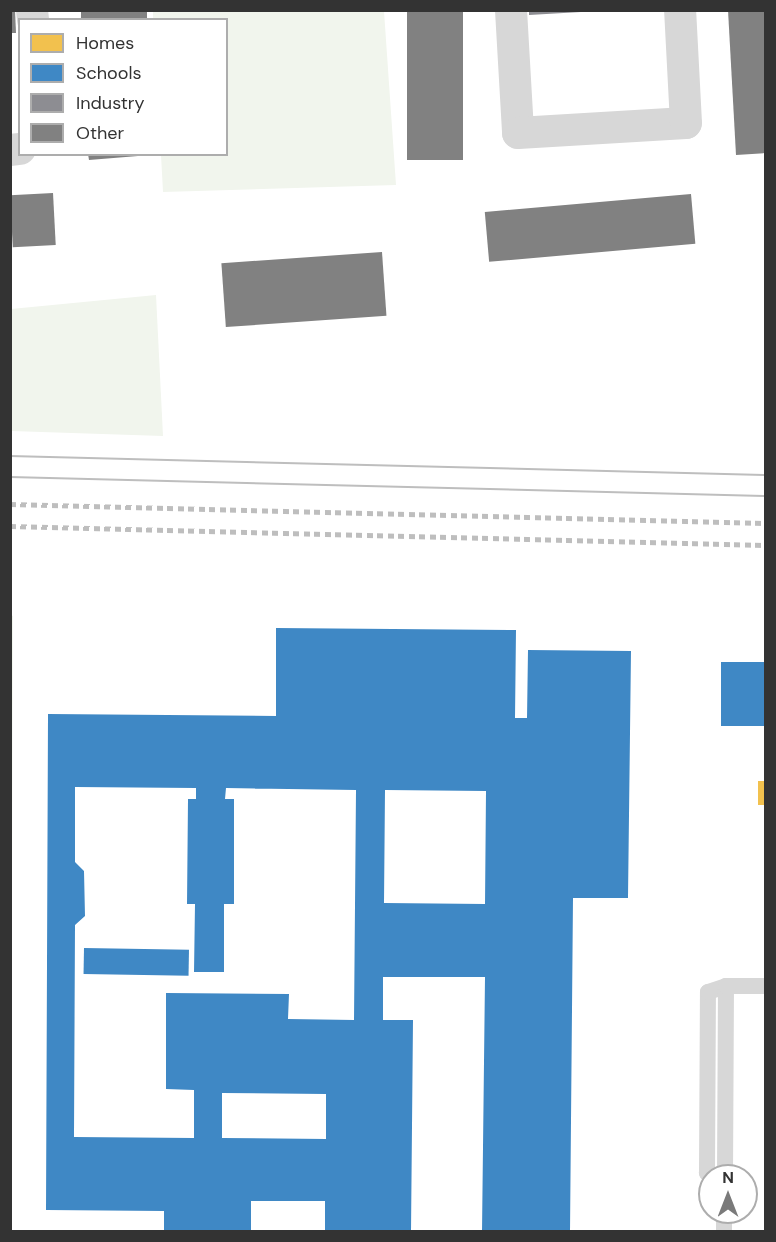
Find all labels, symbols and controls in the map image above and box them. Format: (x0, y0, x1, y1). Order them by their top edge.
legend (18, 18, 228, 156)
text: Homes (76, 31, 134, 55)
text: Schools (76, 61, 141, 85)
text: Industry (76, 91, 145, 115)
text: Other (76, 121, 124, 145)
north arrow (698, 1164, 758, 1224)
text: N (722, 1167, 734, 1188)

